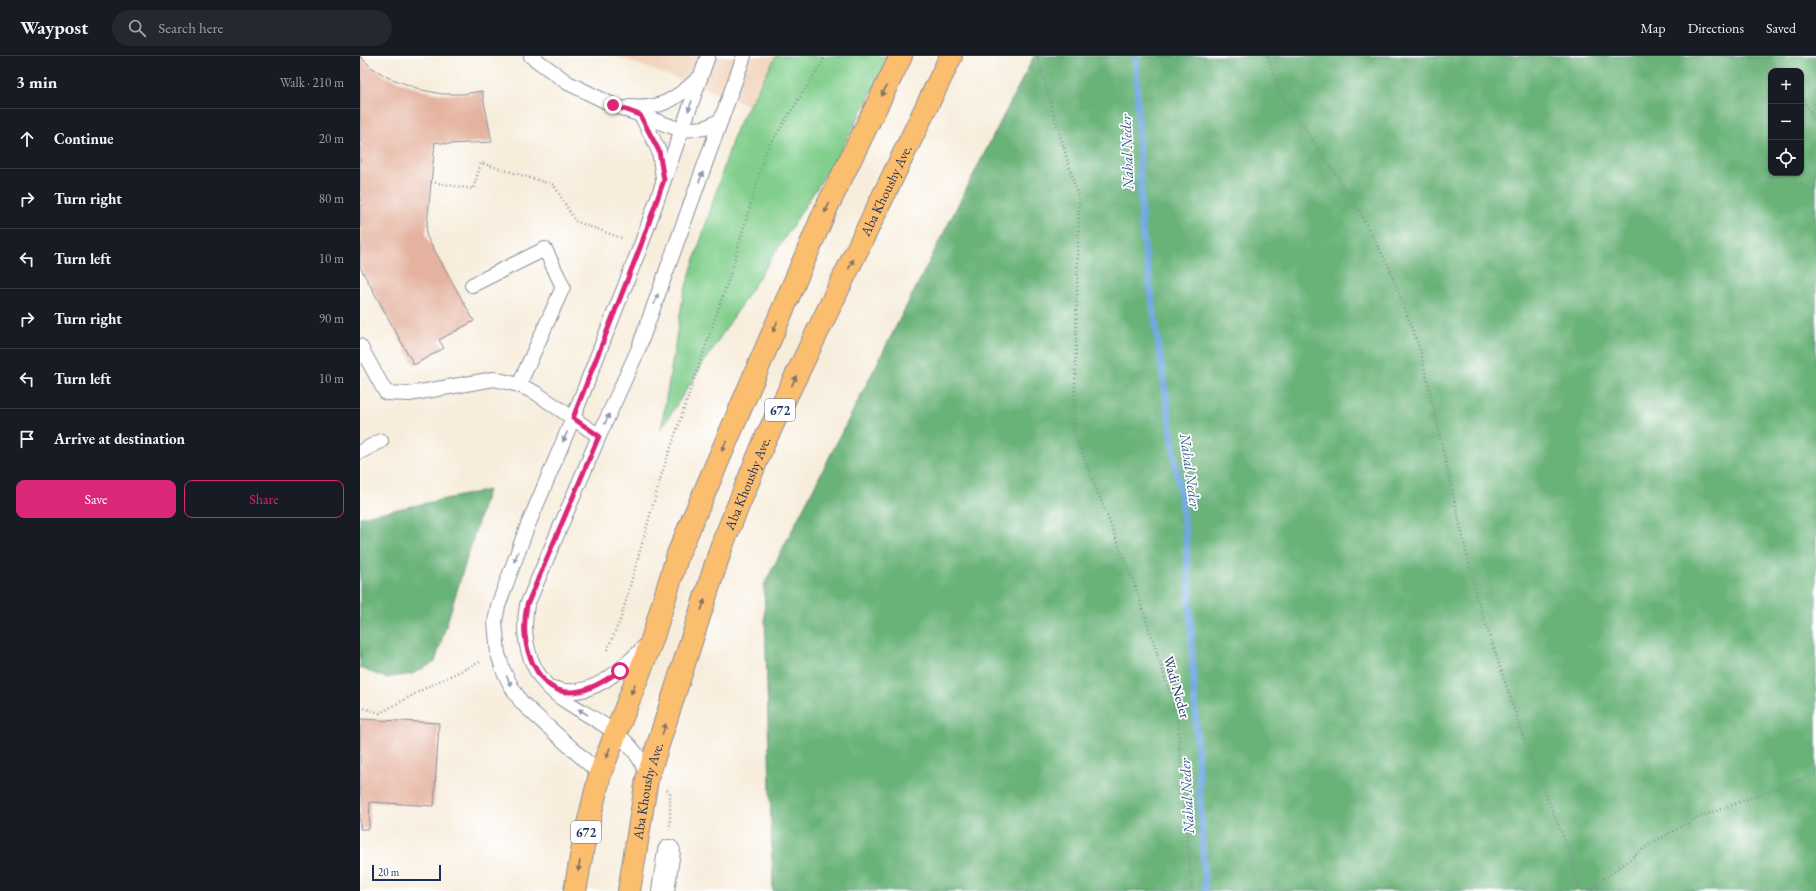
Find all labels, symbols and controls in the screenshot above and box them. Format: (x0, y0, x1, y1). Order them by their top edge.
search box (112, 10, 392, 46)
text: Waypost (20, 15, 88, 40)
icon: search (126, 17, 148, 39)
text: Search here (158, 18, 223, 37)
text: Map (1640, 19, 1666, 37)
text: Directions (1688, 19, 1744, 37)
text: Saved (1766, 19, 1796, 37)
map controls (1768, 68, 1804, 176)
button: + (1768, 68, 1804, 104)
text: 3 min (16, 71, 57, 93)
text: Walk · 210 m (280, 74, 344, 91)
one-way arrow (881, 85, 887, 97)
route end (604, 96, 622, 114)
one-way arrow (687, 100, 693, 112)
button: − (1768, 104, 1804, 140)
water label: Nahal Neder (1116, 113, 1137, 191)
icon: ahead (16, 128, 38, 150)
text: Continue (54, 129, 114, 148)
text: 20 m (319, 130, 344, 147)
button: locate (1768, 140, 1804, 176)
street label: Aba Khoushy Ave. (856, 142, 916, 240)
one-way arrow (698, 170, 704, 182)
icon: right (16, 188, 38, 210)
text: Turn right (54, 189, 122, 208)
text: 80 m (319, 190, 344, 207)
one-way arrow (824, 202, 830, 213)
icon: left (16, 248, 38, 270)
text: Turn left (54, 249, 111, 268)
text: 10 m (319, 250, 344, 267)
one-way arrow (848, 258, 854, 270)
one-way arrow (654, 292, 660, 304)
icon: right (16, 308, 38, 330)
text: Turn right (54, 309, 122, 328)
text: 90 m (319, 310, 344, 327)
one-way arrow (772, 321, 778, 333)
icon: left (16, 368, 38, 390)
text: Turn left (54, 369, 111, 388)
text: 10 m (319, 370, 344, 387)
one-way arrow (791, 375, 797, 387)
road number: 672 (765, 399, 795, 421)
one-way arrow (604, 413, 610, 425)
icon: arrive (16, 428, 38, 450)
text: Arrive at destination (54, 429, 185, 448)
one-way arrow (561, 431, 567, 443)
water label: Nahal Neder (1176, 431, 1205, 511)
street label: Aba Khoushy Ave. (720, 433, 774, 534)
one-way arrow (720, 441, 726, 453)
button: Save (16, 480, 176, 518)
button: Share (184, 480, 344, 518)
one-way arrow (512, 552, 518, 564)
one-way arrow (700, 599, 706, 611)
street label: Wadi Neder (1160, 654, 1195, 721)
route start (611, 662, 629, 680)
one-way arrow (505, 676, 512, 687)
one-way arrow (629, 683, 635, 695)
one-way arrow (577, 708, 589, 715)
one-way arrow (661, 723, 667, 735)
street label: Aba Khoushy Ave. (628, 740, 667, 842)
one-way arrow (605, 748, 611, 760)
water label: Nahal Neder (1175, 757, 1198, 835)
road number: 672 (571, 821, 601, 843)
one-way arrow (576, 860, 582, 872)
scale bar (372, 863, 441, 882)
text: 20 m (378, 865, 399, 879)

